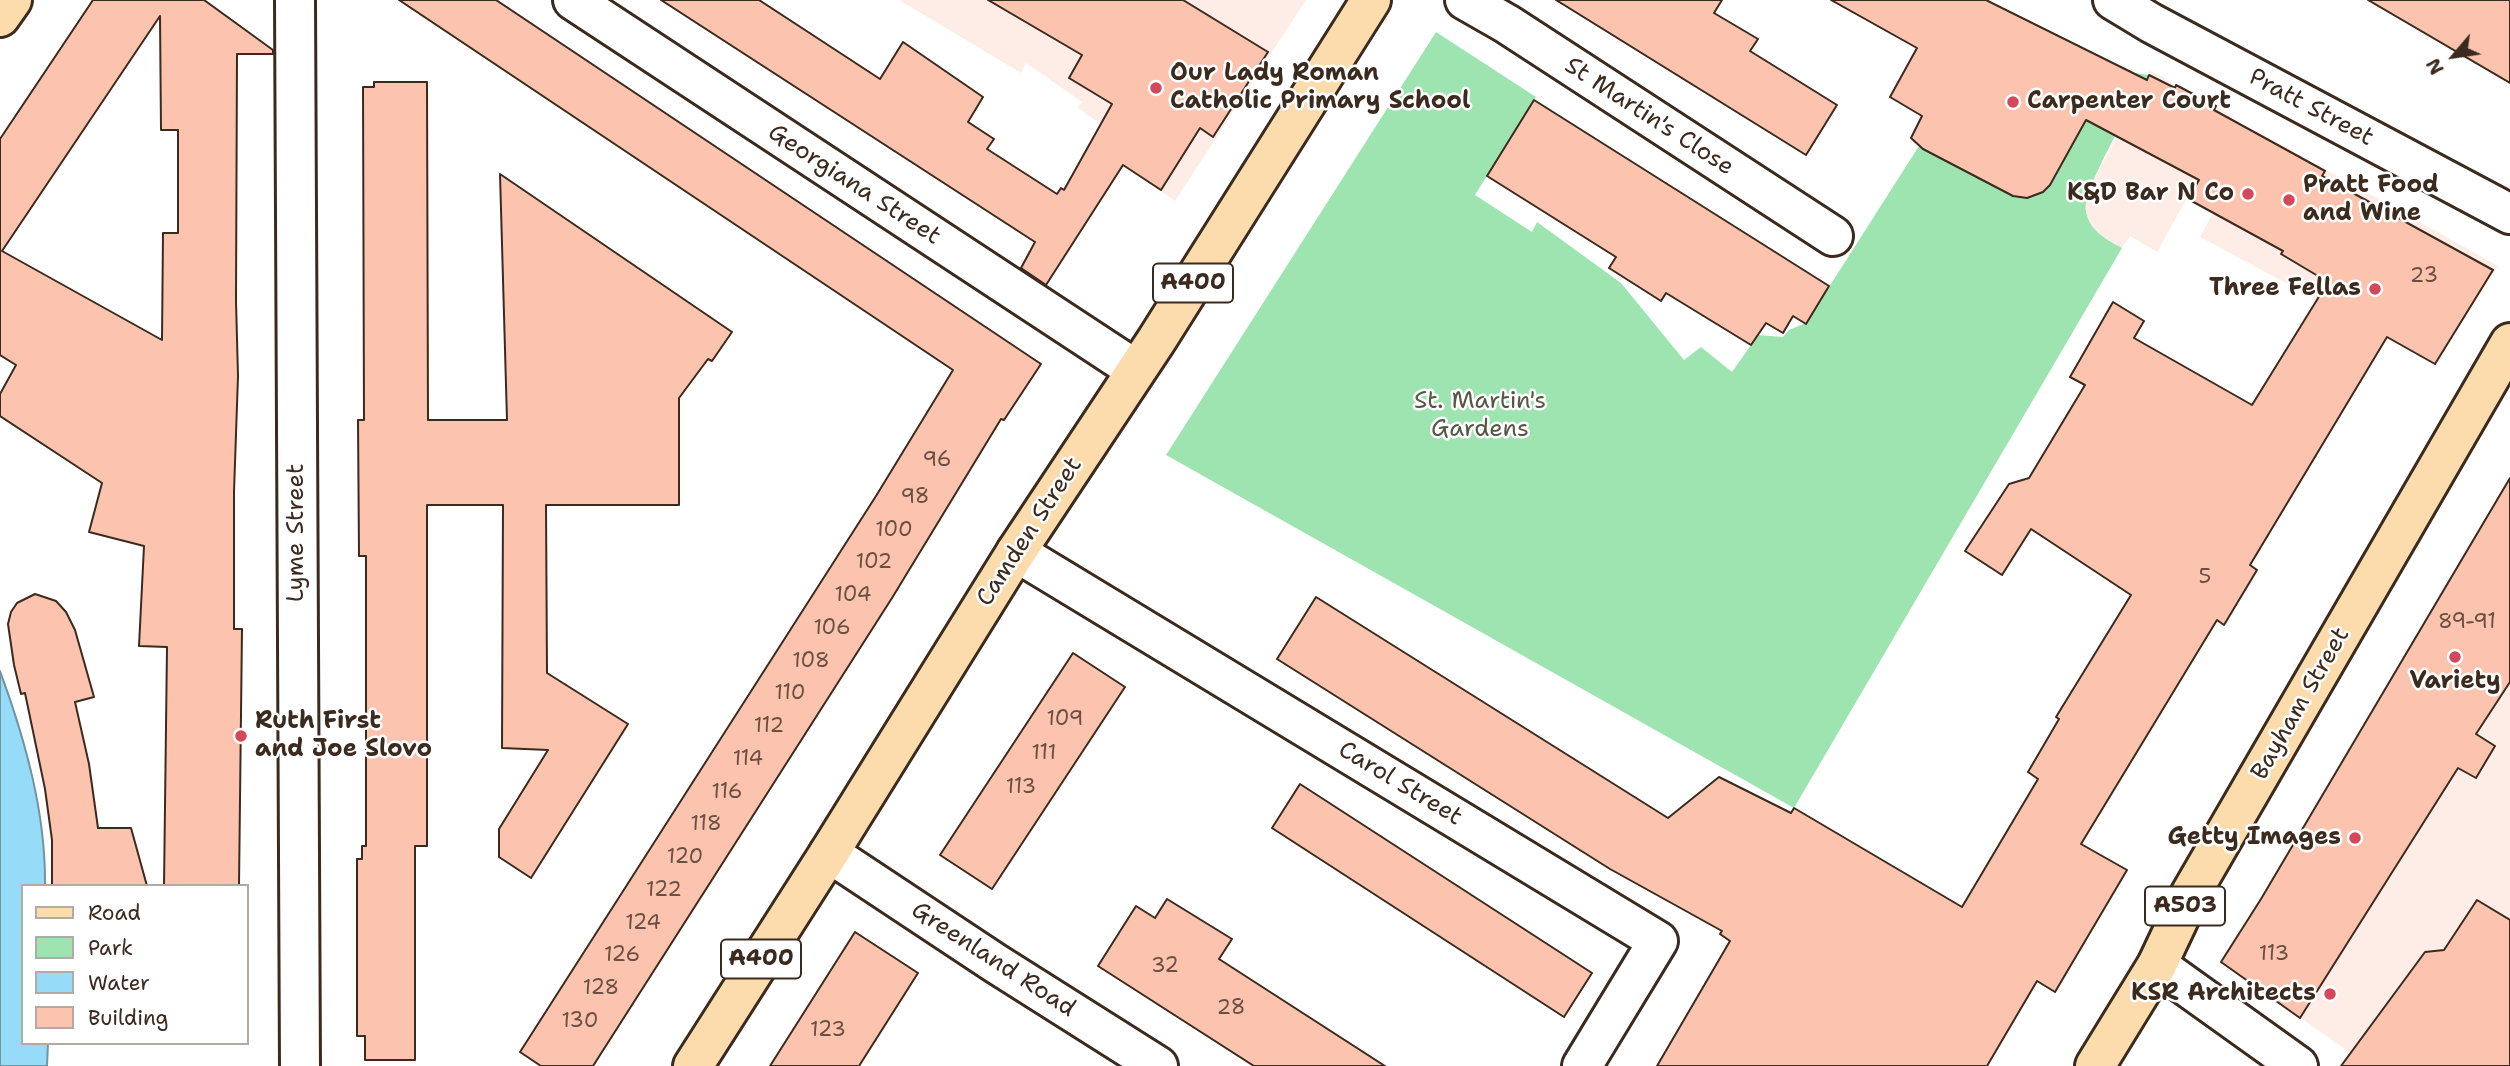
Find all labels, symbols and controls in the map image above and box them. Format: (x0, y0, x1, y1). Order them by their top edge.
north arrow (2419, 21, 2489, 91)
street label: St Martin's Close (1559, 52, 1739, 182)
text: N (2421, 54, 2450, 79)
place label: Our Lady Roman Catholic Primary School (1170, 60, 1470, 116)
street label: Pratt Street (2244, 63, 2378, 153)
marker: Our Lady Roman Catholic Primary School (1148, 80, 1164, 96)
place label: Carpenter Court (2027, 88, 2231, 116)
marker: Carpenter Court (2005, 94, 2021, 110)
street label: Georgiana Street (762, 118, 946, 252)
place label: Pratt Food and Wine (2303, 172, 2439, 228)
place label: K&D Bar N Co (2067, 180, 2234, 208)
marker: K&D Bar N Co (2240, 186, 2256, 202)
marker: Pratt Food and Wine (2281, 192, 2297, 208)
road number: A400 (1153, 264, 1233, 302)
house number: 23 (2410, 264, 2438, 290)
place label: Three Fellas (2209, 275, 2361, 303)
marker: Three Fellas (2367, 281, 2383, 297)
park label: St. Martin's Gardens (1414, 388, 1546, 444)
house number: 96 (923, 448, 951, 474)
street label: Camden Street (971, 452, 1089, 612)
street label: Lyme Street (283, 464, 311, 602)
house number: 98 (900, 485, 930, 511)
house number: 100 (875, 518, 913, 544)
house number: 102 (856, 550, 892, 576)
house number: 5 (2199, 565, 2211, 591)
house number: 104 (835, 583, 871, 609)
house number: 89-91 (2438, 610, 2496, 636)
house number: 106 (813, 616, 851, 642)
street label: Bayham Street (2246, 623, 2356, 785)
house number: 108 (792, 649, 830, 675)
marker: Variety (2447, 649, 2463, 665)
place label: Variety (2409, 668, 2501, 696)
house number: 110 (775, 681, 805, 707)
house number: 109 (1046, 707, 1084, 733)
place label: Ruth First and Joe Slovo (255, 708, 432, 764)
house number: 112 (754, 714, 784, 740)
marker: Ruth First and Joe Slovo (233, 728, 249, 744)
street label: Carol Street (1333, 736, 1467, 832)
house number: 111 (1032, 741, 1056, 767)
house number: 114 (733, 747, 763, 773)
house number: 113 (1006, 775, 1036, 801)
house number: 116 (712, 780, 742, 806)
house number: 118 (690, 812, 722, 838)
place label: Getty Images (2168, 824, 2341, 852)
marker: Getty Images (2347, 830, 2363, 846)
house number: 120 (667, 845, 703, 871)
house number: 122 (646, 878, 682, 904)
legend (21, 884, 248, 1045)
road number: A503 (2145, 886, 2225, 925)
street label: Greenland Road (906, 896, 1080, 1024)
text: Road (88, 899, 141, 927)
house number: 124 (625, 911, 661, 937)
text: Park (88, 934, 133, 962)
road number: A400 (721, 940, 801, 978)
house number: 113 (2259, 942, 2289, 968)
house number: 126 (604, 943, 640, 969)
house number: 32 (1151, 954, 1179, 980)
text: Water (88, 969, 150, 997)
house number: 128 (583, 976, 619, 1002)
place label: KSR Architects (2131, 980, 2316, 1008)
marker: KSR Architects (2322, 986, 2338, 1002)
house number: 28 (1217, 996, 1245, 1022)
text: Building (88, 1004, 168, 1032)
house number: 130 (562, 1009, 598, 1035)
house number: 123 (810, 1018, 846, 1044)

